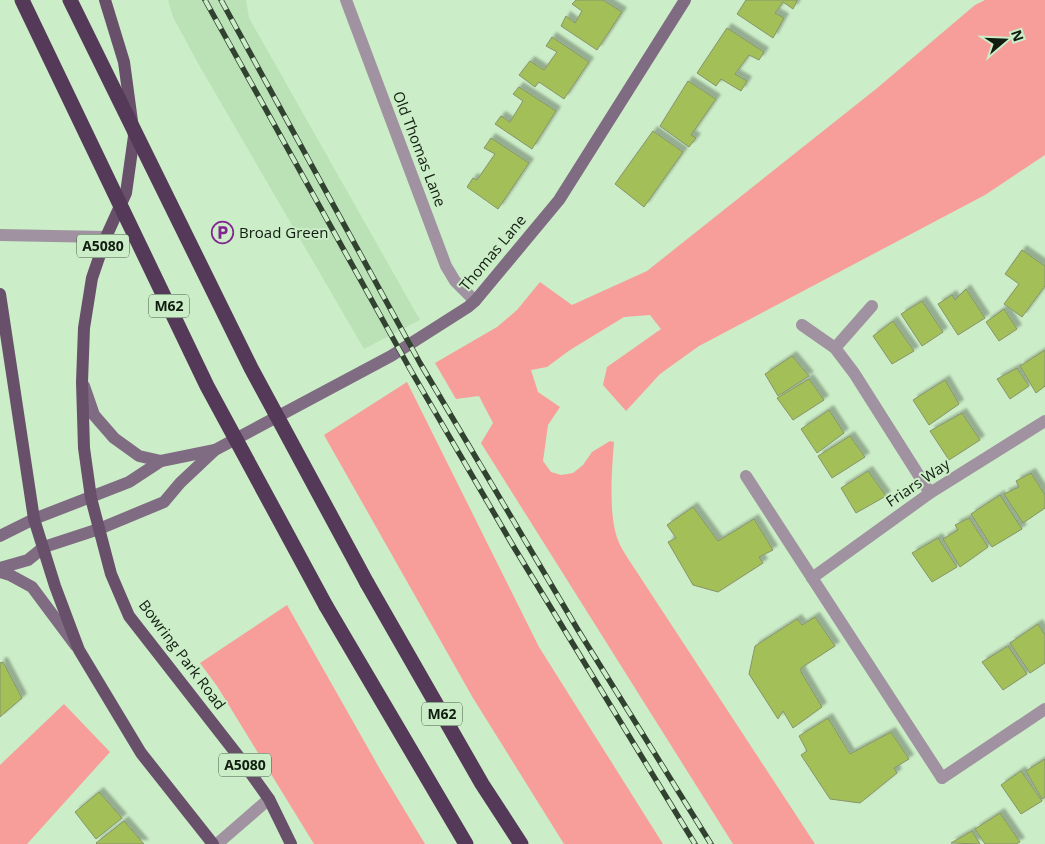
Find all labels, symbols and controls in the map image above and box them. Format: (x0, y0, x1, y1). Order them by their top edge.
north arrow (980, 15, 1030, 65)
text: N (1007, 27, 1029, 44)
street label: Old Thomas Lane (389, 88, 451, 209)
street label: Thomas Lane (455, 210, 530, 295)
parking icon: Broad Green (211, 221, 235, 245)
place label: Broad Green (239, 222, 328, 242)
road number: A5080 (77, 235, 129, 258)
road number: M62 (149, 294, 189, 318)
street label: Friars Way (882, 453, 954, 511)
street label: Bowring Park Road (135, 595, 231, 713)
road number: M62 (422, 702, 462, 726)
road number: A5080 (219, 754, 271, 776)

